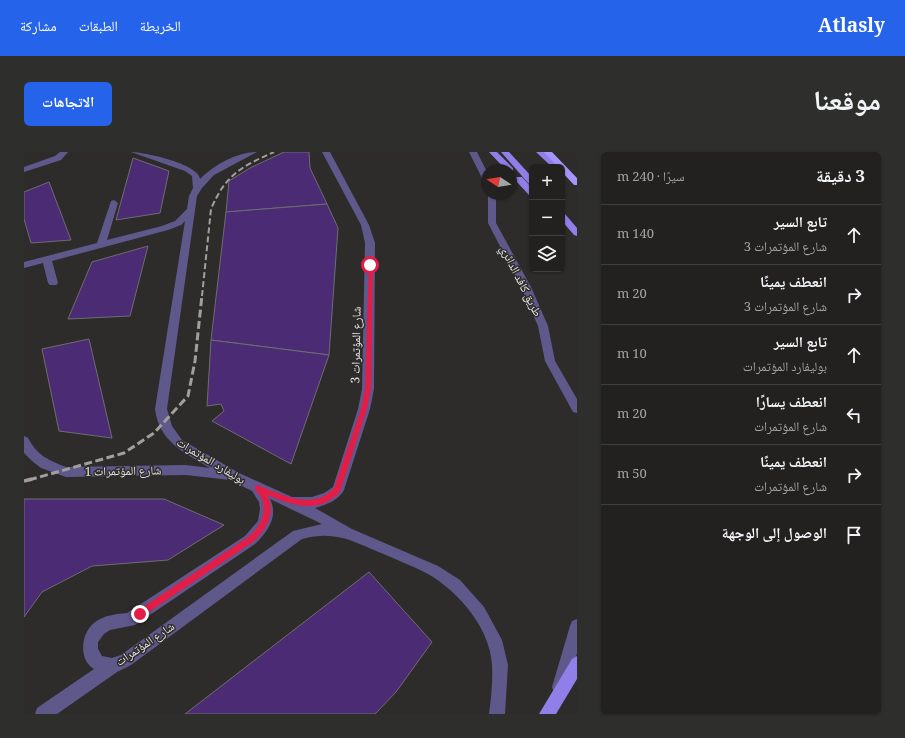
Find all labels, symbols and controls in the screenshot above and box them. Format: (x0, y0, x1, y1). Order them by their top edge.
text: Atlasly (818, 12, 885, 44)
text: مشاركة (20, 16, 57, 40)
text: الطبقات (79, 16, 118, 40)
text: الخريطة (140, 16, 181, 40)
text: موقعنا (813, 80, 881, 128)
button: الاتجاهات (24, 82, 112, 126)
north arrow (481, 164, 517, 200)
map controls (529, 164, 565, 272)
button: + (529, 164, 565, 200)
text: 3 دقيقة (816, 164, 865, 193)
text: سيرًا · 240 m (617, 167, 685, 189)
button: − (529, 200, 565, 236)
text: تابع السير (774, 211, 827, 237)
text: 140 m (617, 224, 654, 246)
icon: ahead (843, 224, 865, 246)
button: layers (529, 236, 565, 272)
text: شارع المؤتمرات 3 (744, 237, 827, 259)
street label: طريق كافد الدائري (493, 242, 547, 321)
route start (361, 256, 379, 274)
text: انعطف يمينًا (760, 271, 827, 297)
text: 20 m (617, 284, 647, 306)
icon: right (843, 284, 865, 306)
text: شارع المؤتمرات 3 (744, 297, 827, 319)
street label: شارع المؤتمرات 3 (346, 306, 369, 384)
text: تابع السير (774, 331, 827, 357)
text: 10 m (617, 344, 647, 366)
icon: ahead (843, 344, 865, 366)
text: بوليفارد المؤتمرات (743, 357, 827, 379)
text: انعطف يسارًا (756, 391, 827, 417)
text: 20 m (617, 404, 647, 426)
icon: left (843, 404, 865, 426)
text: شارع المؤتمرات (754, 417, 827, 439)
street label: بوليفارد المؤتمرات (172, 433, 249, 491)
text: انعطف يمينًا (760, 451, 827, 477)
street label: شارع المؤتمرات 1 (84, 461, 162, 484)
text: 50 m (617, 464, 647, 486)
icon: right (843, 464, 865, 486)
text: شارع المؤتمرات (754, 477, 827, 499)
text: الوصول إلى الوجهة (722, 522, 827, 548)
icon: arrive (843, 524, 865, 546)
route end (131, 605, 149, 623)
street label: شارع المؤتمرات (112, 618, 180, 673)

